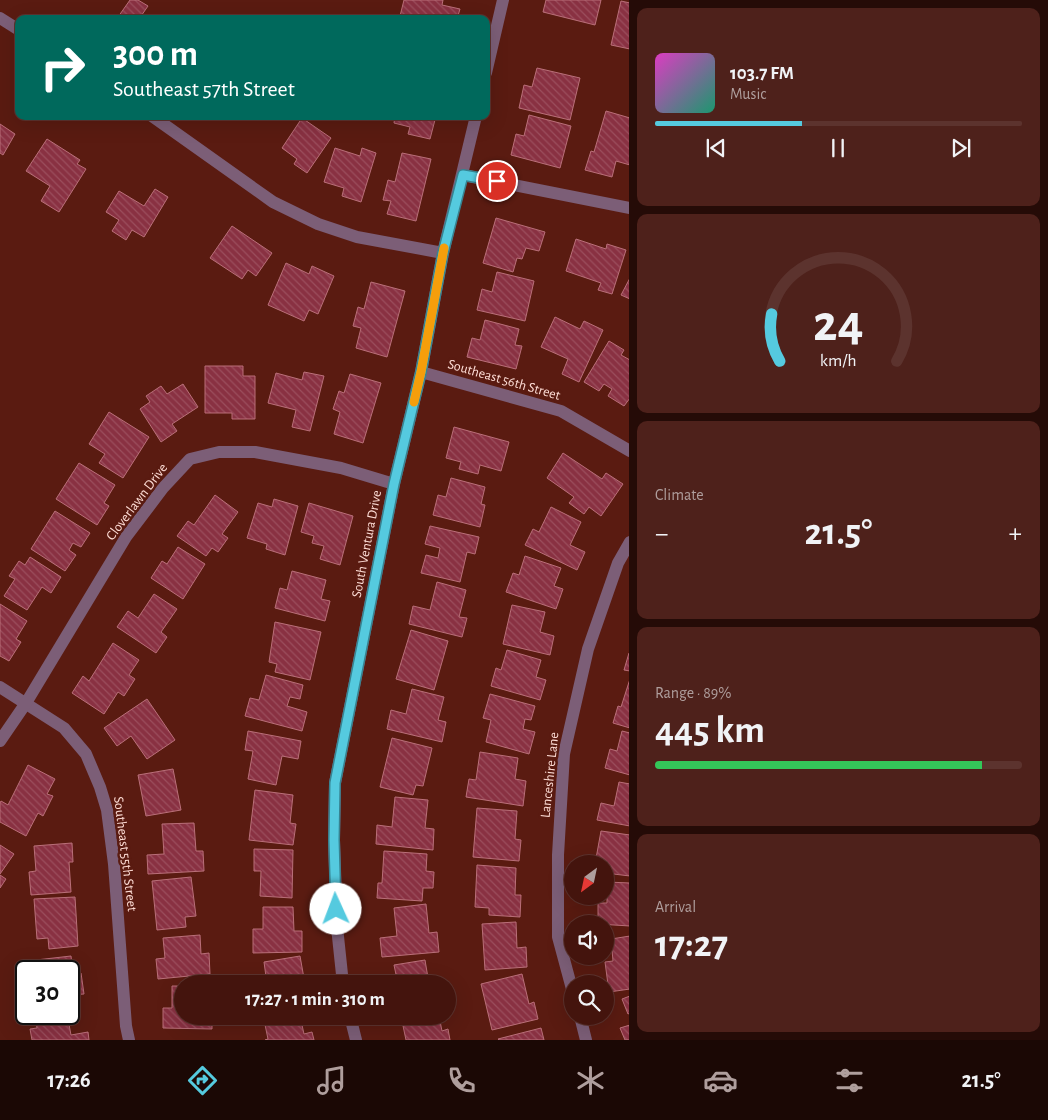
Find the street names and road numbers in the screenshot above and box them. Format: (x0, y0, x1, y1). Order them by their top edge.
street label: Southeast 56th Street (446, 357, 562, 403)
street label: Cloverlawn Drive (104, 461, 170, 543)
street label: South Ventura Drive (350, 489, 384, 599)
street label: Lanceshire Lane (539, 731, 561, 819)
street label: Southeast 55th Street (111, 796, 139, 913)

